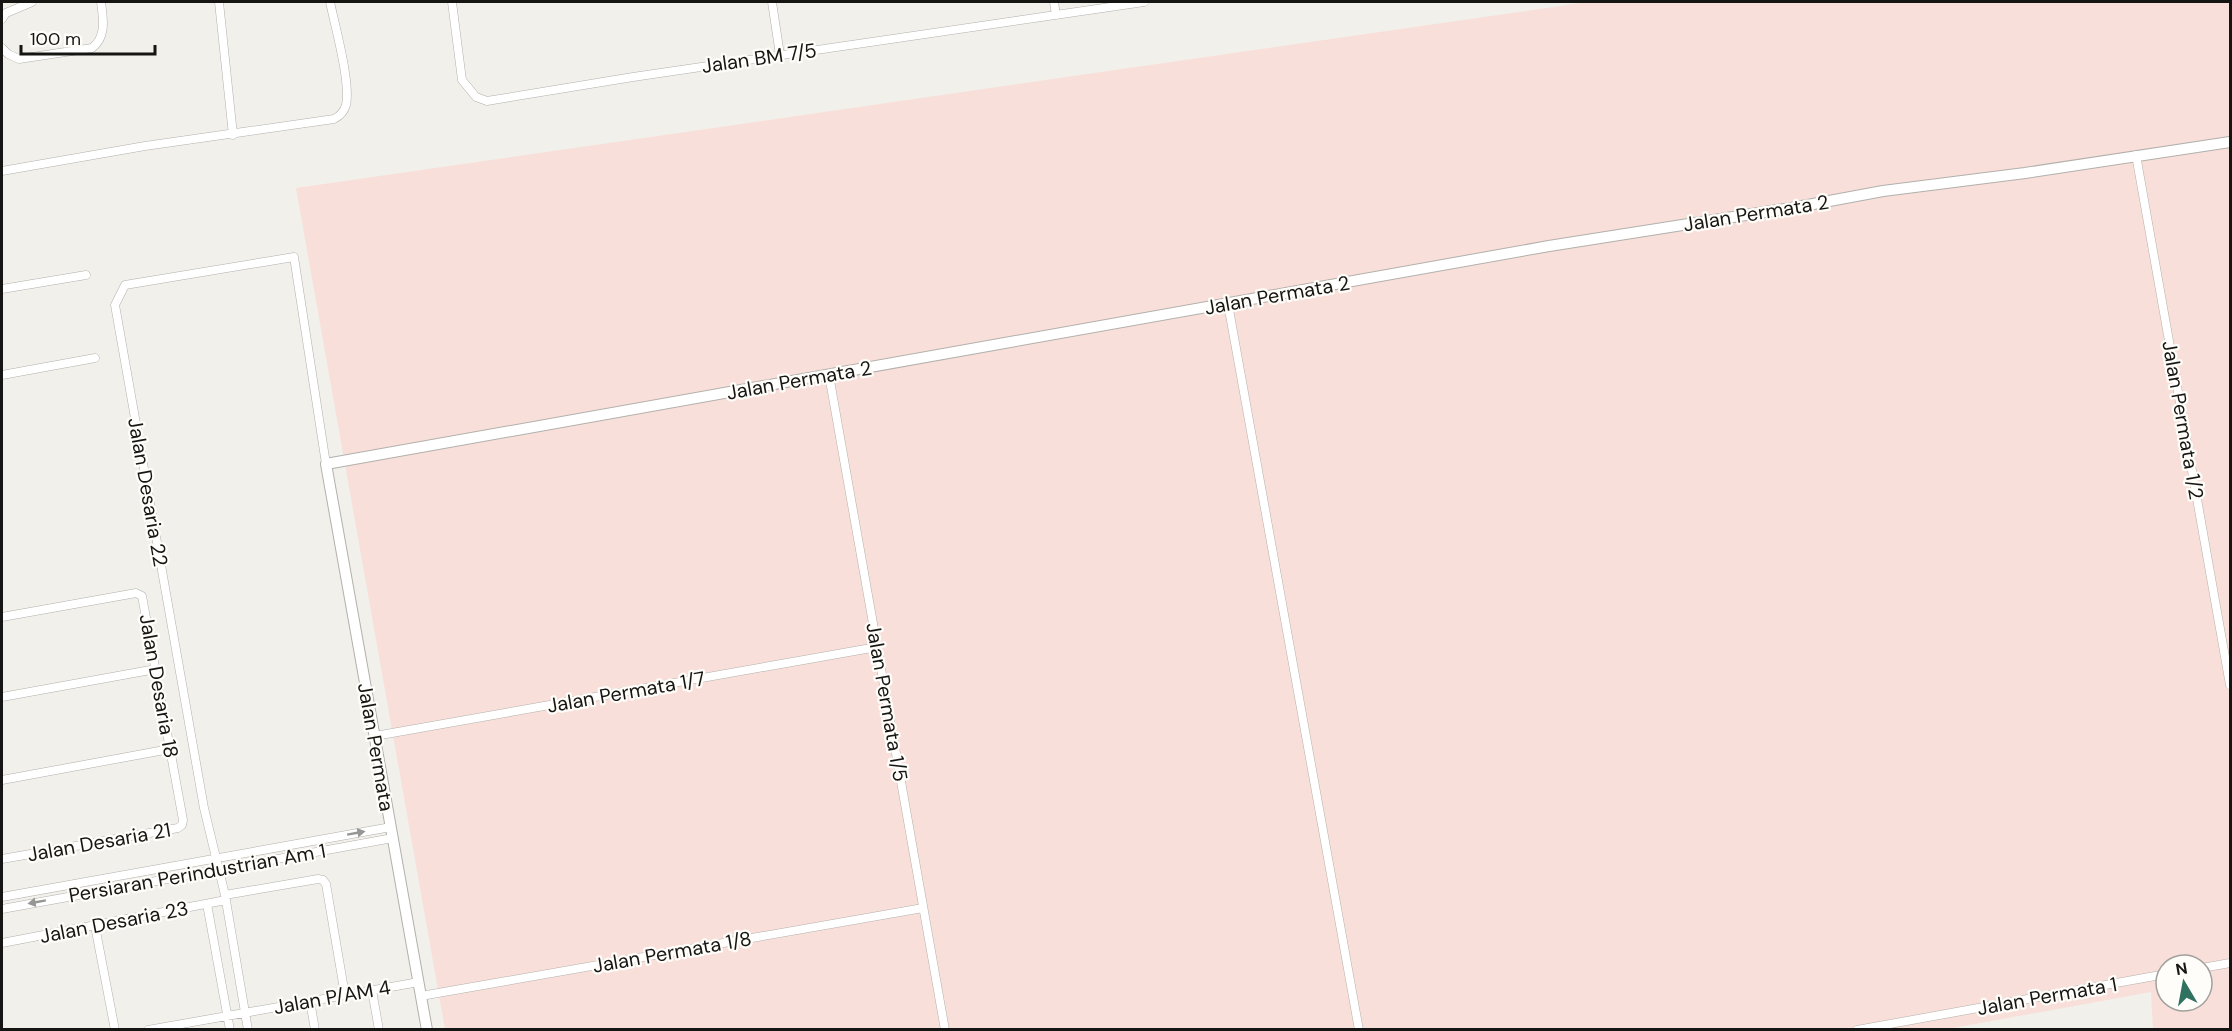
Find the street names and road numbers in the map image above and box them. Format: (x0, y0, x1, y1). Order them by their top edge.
street label: Jalan BM 7/5 (700, 37, 818, 79)
street label: Jalan Permata 2 (1681, 189, 1831, 237)
street label: Jalan Permata 2 (1202, 269, 1352, 321)
street label: Jalan Permata 1/2 (2156, 339, 2210, 501)
street label: Jalan Permata 2 (724, 354, 874, 406)
street label: Jalan Desaria 22 (122, 416, 174, 568)
street label: Jalan Desaria 18 (134, 612, 184, 760)
street label: Jalan Permata 1/5 (860, 620, 914, 784)
street label: Jalan Permata 1/7 (545, 665, 707, 719)
street label: Jalan Permata (352, 681, 400, 813)
street label: Jalan Desaria 21 (25, 817, 173, 867)
street label: Persiaran Perindustrian Am 1 (66, 838, 328, 908)
street label: Jalan Desaria 23 (37, 895, 191, 949)
street label: Jalan Permata 1/8 (591, 925, 753, 979)
street label: Jalan Permata 1 (1975, 971, 2119, 1021)
street label: Jalan P/AM 4 (271, 974, 393, 1020)

